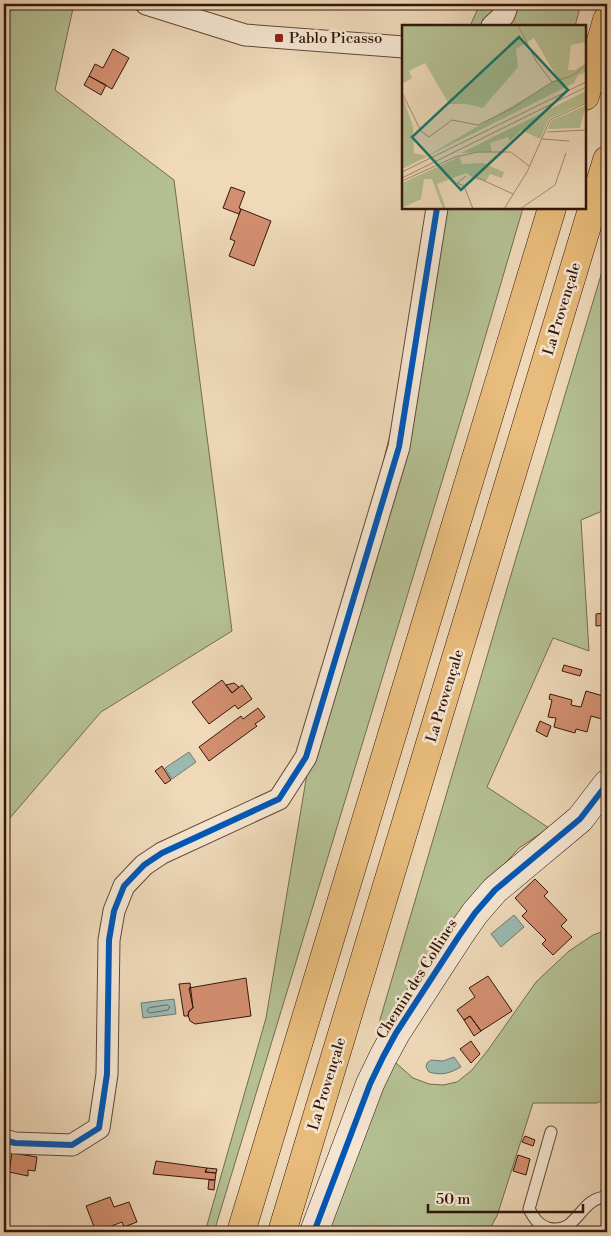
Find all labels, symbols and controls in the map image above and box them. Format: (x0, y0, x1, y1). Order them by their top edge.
inset map (402, 25, 586, 209)
place label: Pablo Picasso (289, 29, 383, 48)
marker: Pablo Picasso (273, 32, 285, 44)
street label: La Provençale (539, 260, 585, 358)
street label: La Provençale (422, 647, 468, 745)
street label: Chemin des Collines (372, 915, 462, 1043)
street label: La Provençale (304, 1035, 350, 1133)
scale bar (428, 1181, 584, 1213)
text: 50 m (436, 1190, 470, 1209)

